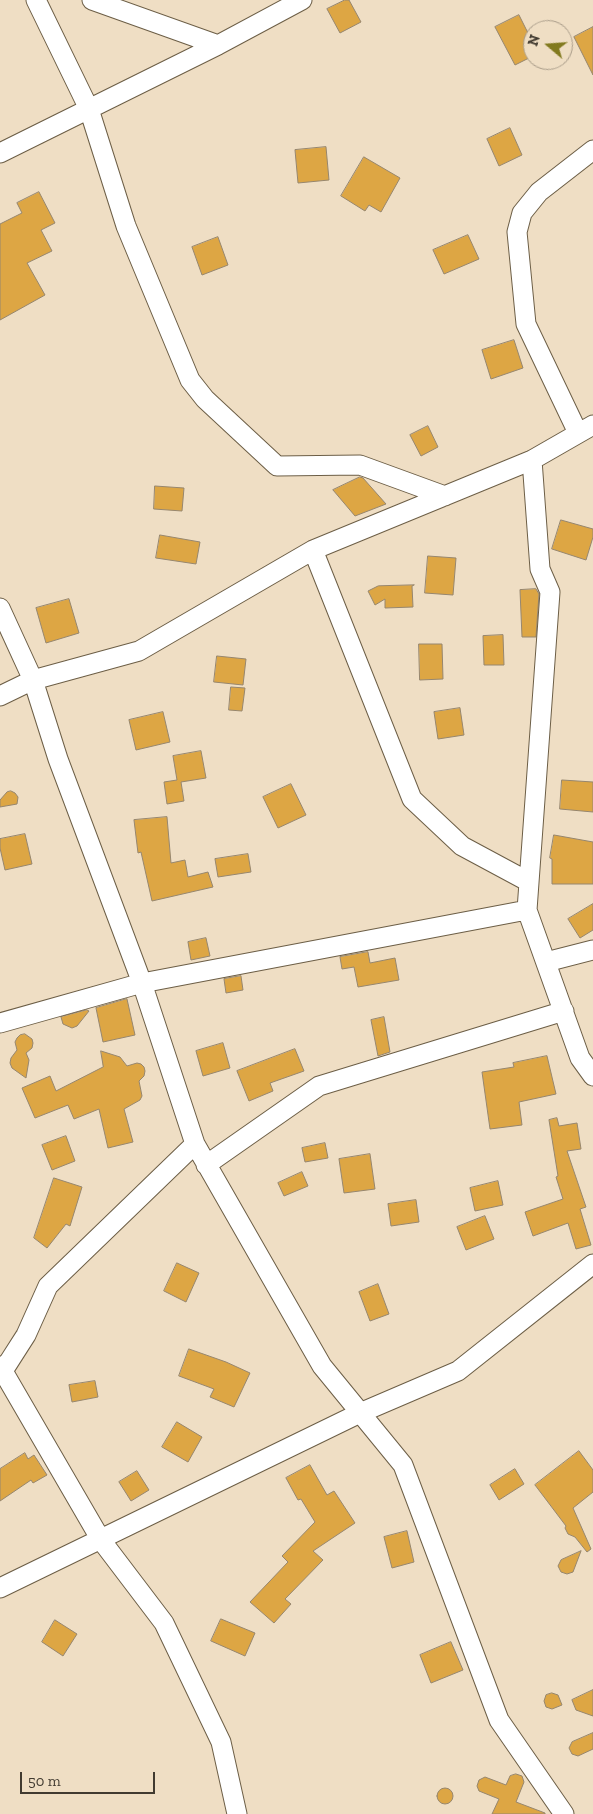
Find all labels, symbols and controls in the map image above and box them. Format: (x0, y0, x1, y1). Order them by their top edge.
north arrow (523, 20, 573, 70)
text: N (524, 33, 544, 48)
scale bar (22, 1762, 158, 1794)
text: 50 m (28, 1772, 61, 1790)

